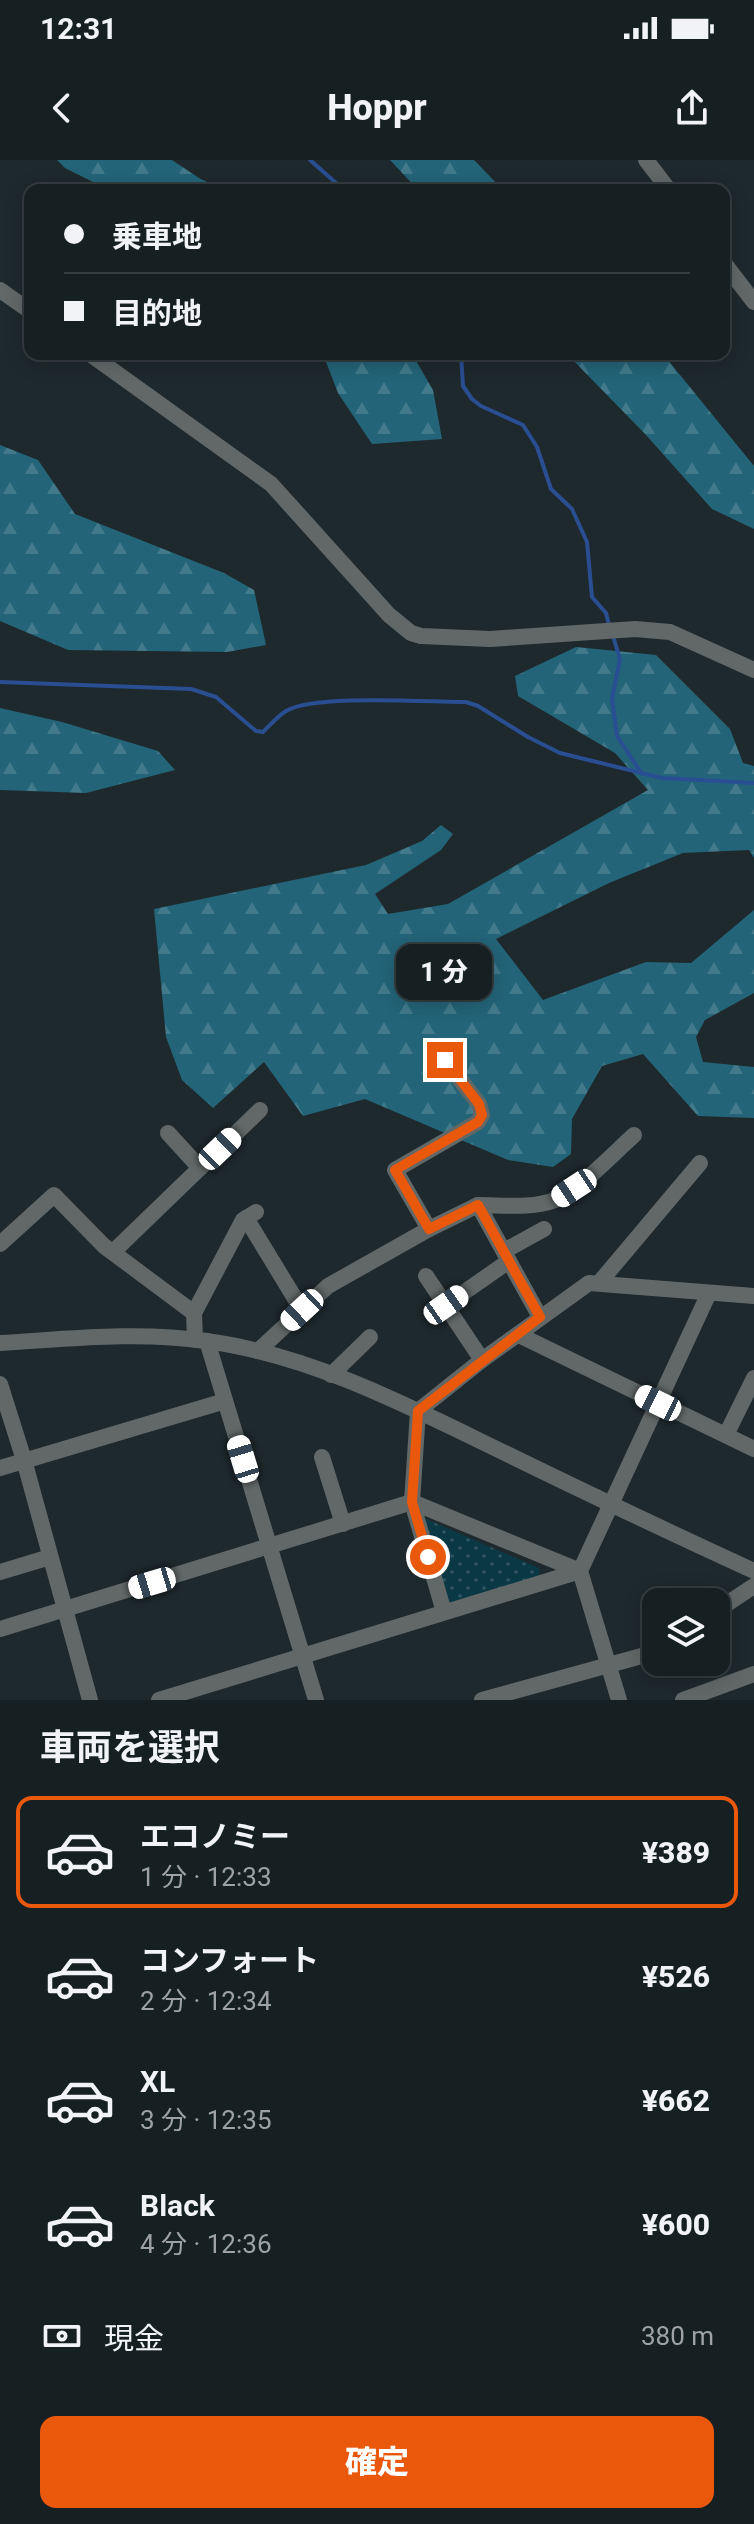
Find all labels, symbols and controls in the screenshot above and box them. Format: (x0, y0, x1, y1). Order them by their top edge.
text: 12:31 (40, 11, 117, 46)
icon: back (40, 86, 84, 130)
icon: share (670, 86, 714, 130)
text: Hoppr (327, 87, 427, 129)
text: 乗車地 (112, 219, 202, 254)
text: 目的地 (112, 296, 202, 331)
callout: 1 分 (397, 944, 493, 1000)
text: 1 分 (420, 957, 468, 987)
route end (427, 1042, 463, 1078)
car (194, 1124, 246, 1174)
car (547, 1165, 601, 1211)
car (419, 1281, 473, 1329)
car (276, 1285, 328, 1335)
car (631, 1382, 685, 1424)
car (225, 1433, 261, 1485)
route start (410, 1539, 446, 1575)
car (126, 1565, 178, 1601)
map controls (642, 1588, 730, 1676)
button: layers (642, 1588, 730, 1676)
text: 車両を選択 (40, 1727, 220, 1769)
icon: car (44, 1816, 116, 1888)
text: エコノミー (140, 1819, 290, 1854)
text: ¥389 (642, 1835, 710, 1870)
text: 1 分 · 12:33 (140, 1862, 272, 1892)
icon: car (44, 1940, 116, 2012)
text: コンフォート (140, 1943, 319, 1978)
text: ¥526 (642, 1959, 710, 1994)
text: 2 分 · 12:34 (140, 1986, 272, 2016)
icon: car (44, 2064, 116, 2136)
text: XL (140, 2064, 175, 2099)
text: ¥662 (642, 2083, 710, 2118)
text: 3 分 · 12:35 (140, 2105, 272, 2135)
icon: car (44, 2188, 116, 2260)
text: Black (140, 2188, 215, 2223)
text: ¥600 (642, 2207, 710, 2242)
text: 4 分 · 12:36 (140, 2229, 272, 2259)
icon: cash (40, 2314, 84, 2358)
text: 現金 (104, 2321, 164, 2356)
text: 380 m (641, 2321, 714, 2351)
button: 確定 (40, 2416, 714, 2508)

